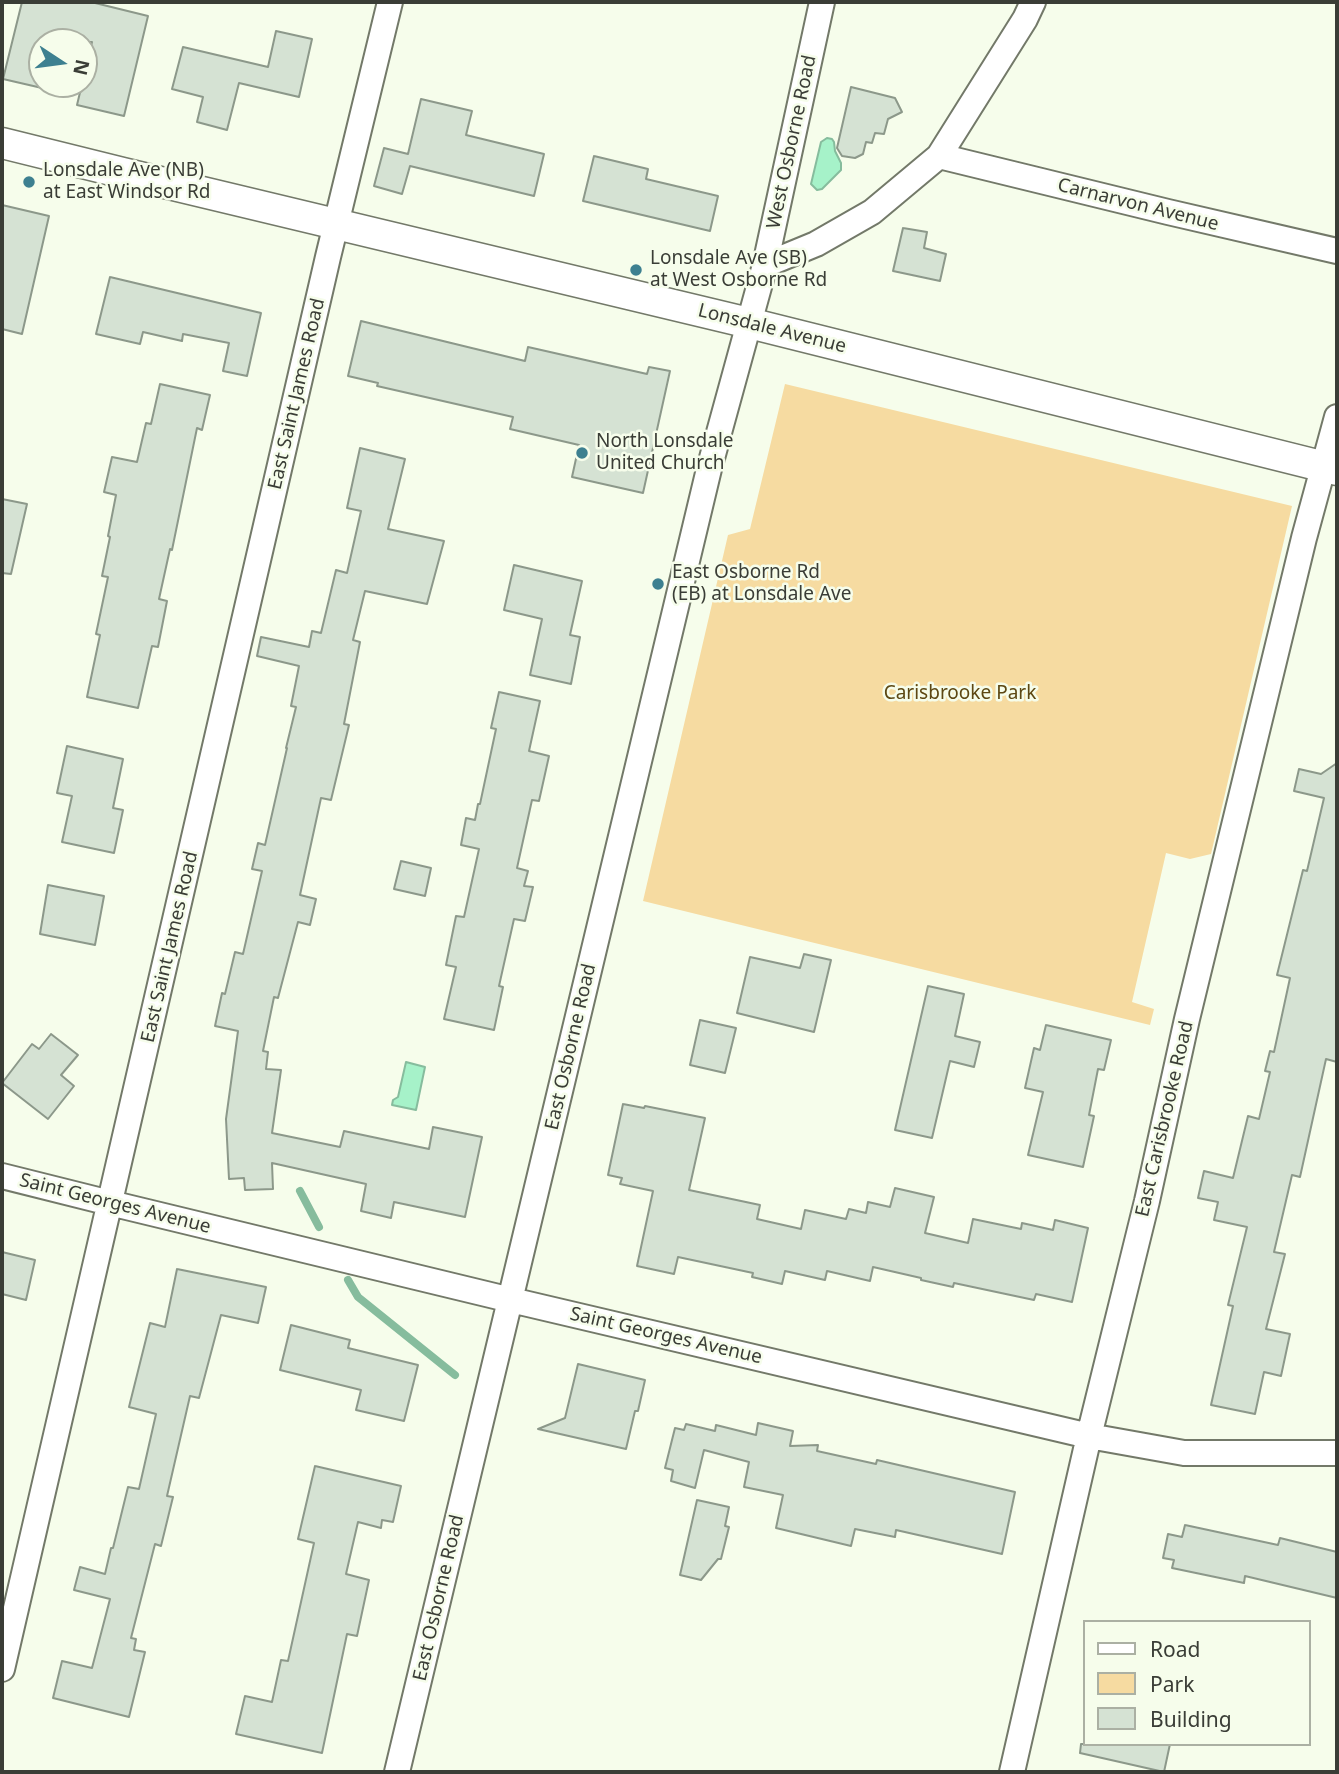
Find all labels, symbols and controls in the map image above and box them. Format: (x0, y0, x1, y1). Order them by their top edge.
north arrow (28, 28, 98, 98)
street label: West Osborne Road (762, 53, 822, 231)
text: N (67, 57, 96, 78)
place label: Lonsdale Ave (NB) at East Windsor Rd (43, 160, 210, 204)
marker: Lonsdale Ave (NB) at East Windsor Rd (21, 174, 37, 190)
street label: Carnarvon Avenue (1055, 174, 1221, 236)
place label: Lonsdale Ave (SB) at West Osborne Rd (650, 248, 827, 292)
marker: Lonsdale Ave (SB) at West Osborne Rd (628, 262, 644, 278)
street label: East Saint James Road (264, 296, 330, 492)
street label: Lonsdale Avenue (696, 300, 848, 358)
place label: North Lonsdale United Church (596, 431, 734, 475)
marker: North Lonsdale United Church (574, 445, 590, 461)
place label: East Osborne Rd (EB) at Lonsdale Ave (672, 562, 851, 606)
marker: East Osborne Rd (EB) at Lonsdale Ave (650, 576, 666, 592)
park label: Carisbrooke Park (884, 683, 1036, 705)
street label: East Saint James Road (137, 849, 203, 1045)
street label: East Osborne Road (541, 962, 601, 1132)
street label: East Carisbrooke Road (1131, 1019, 1199, 1219)
street label: Saint Georges Avenue (17, 1169, 213, 1239)
street label: Saint Georges Avenue (568, 1303, 764, 1369)
street label: East Osborne Road (409, 1513, 469, 1683)
legend (1084, 1620, 1311, 1746)
text: Road (1150, 1635, 1200, 1663)
text: Park (1150, 1670, 1194, 1698)
text: Building (1150, 1705, 1232, 1733)

